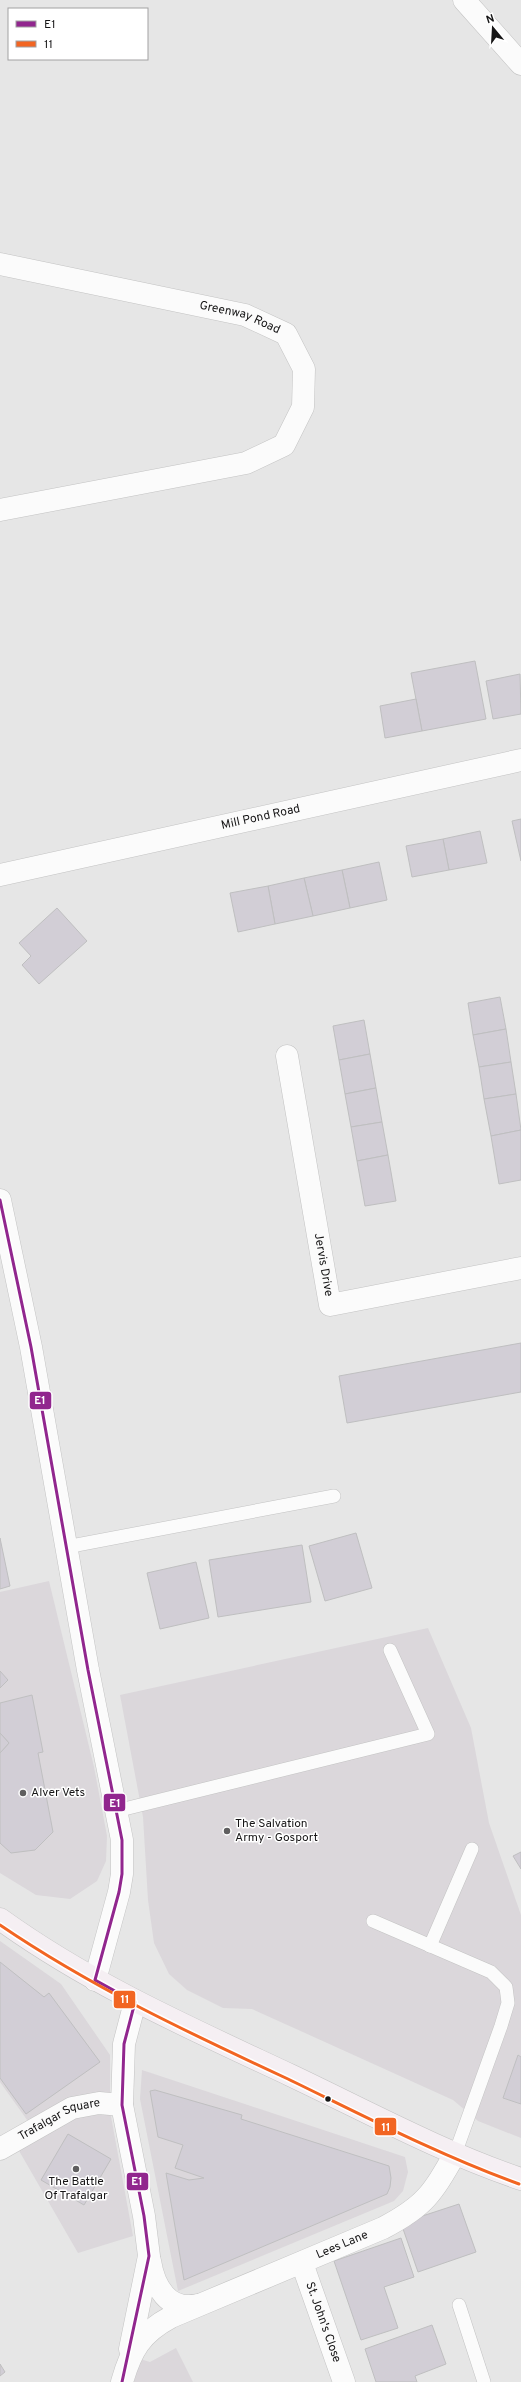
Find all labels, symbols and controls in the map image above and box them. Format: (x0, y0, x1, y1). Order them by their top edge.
legend (8, 8, 148, 60)
north arrow (473, 8, 513, 48)
text: N (484, 12, 496, 27)
text: E1 (44, 17, 56, 33)
text: 11 (44, 37, 53, 53)
street label: Greenway Road (198, 298, 283, 338)
street label: Mill Pond Road (220, 801, 302, 834)
street label: Jervis Drive (310, 1232, 336, 1298)
line badge: E1 (29, 1391, 52, 1410)
text: E1 (34, 1394, 46, 1408)
place label: Alver Vets (31, 1785, 85, 1801)
marker: Alver Vets (18, 1788, 28, 1798)
line badge: E1 (103, 1793, 126, 1812)
text: E1 (109, 1797, 121, 1811)
place label: The Salvation Army - Gosport (235, 1816, 318, 1846)
marker: The Salvation Army - Gosport (222, 1826, 232, 1836)
line badge: 11 (113, 1990, 136, 2009)
text: 11 (121, 1993, 129, 2007)
unlabelled marker (323, 2094, 333, 2104)
street label: Trafalgar Square (16, 2095, 102, 2145)
line badge: 11 (374, 2117, 397, 2136)
text: 11 (382, 2121, 390, 2135)
marker: The Battle Of Trafalgar (71, 2164, 81, 2174)
line badge: E1 (126, 2172, 149, 2191)
place label: The Battle Of Trafalgar (44, 2174, 108, 2204)
text: E1 (131, 2175, 143, 2189)
street label: Lees Lane (314, 2227, 371, 2263)
street label: St. John's Close (301, 2280, 345, 2365)

